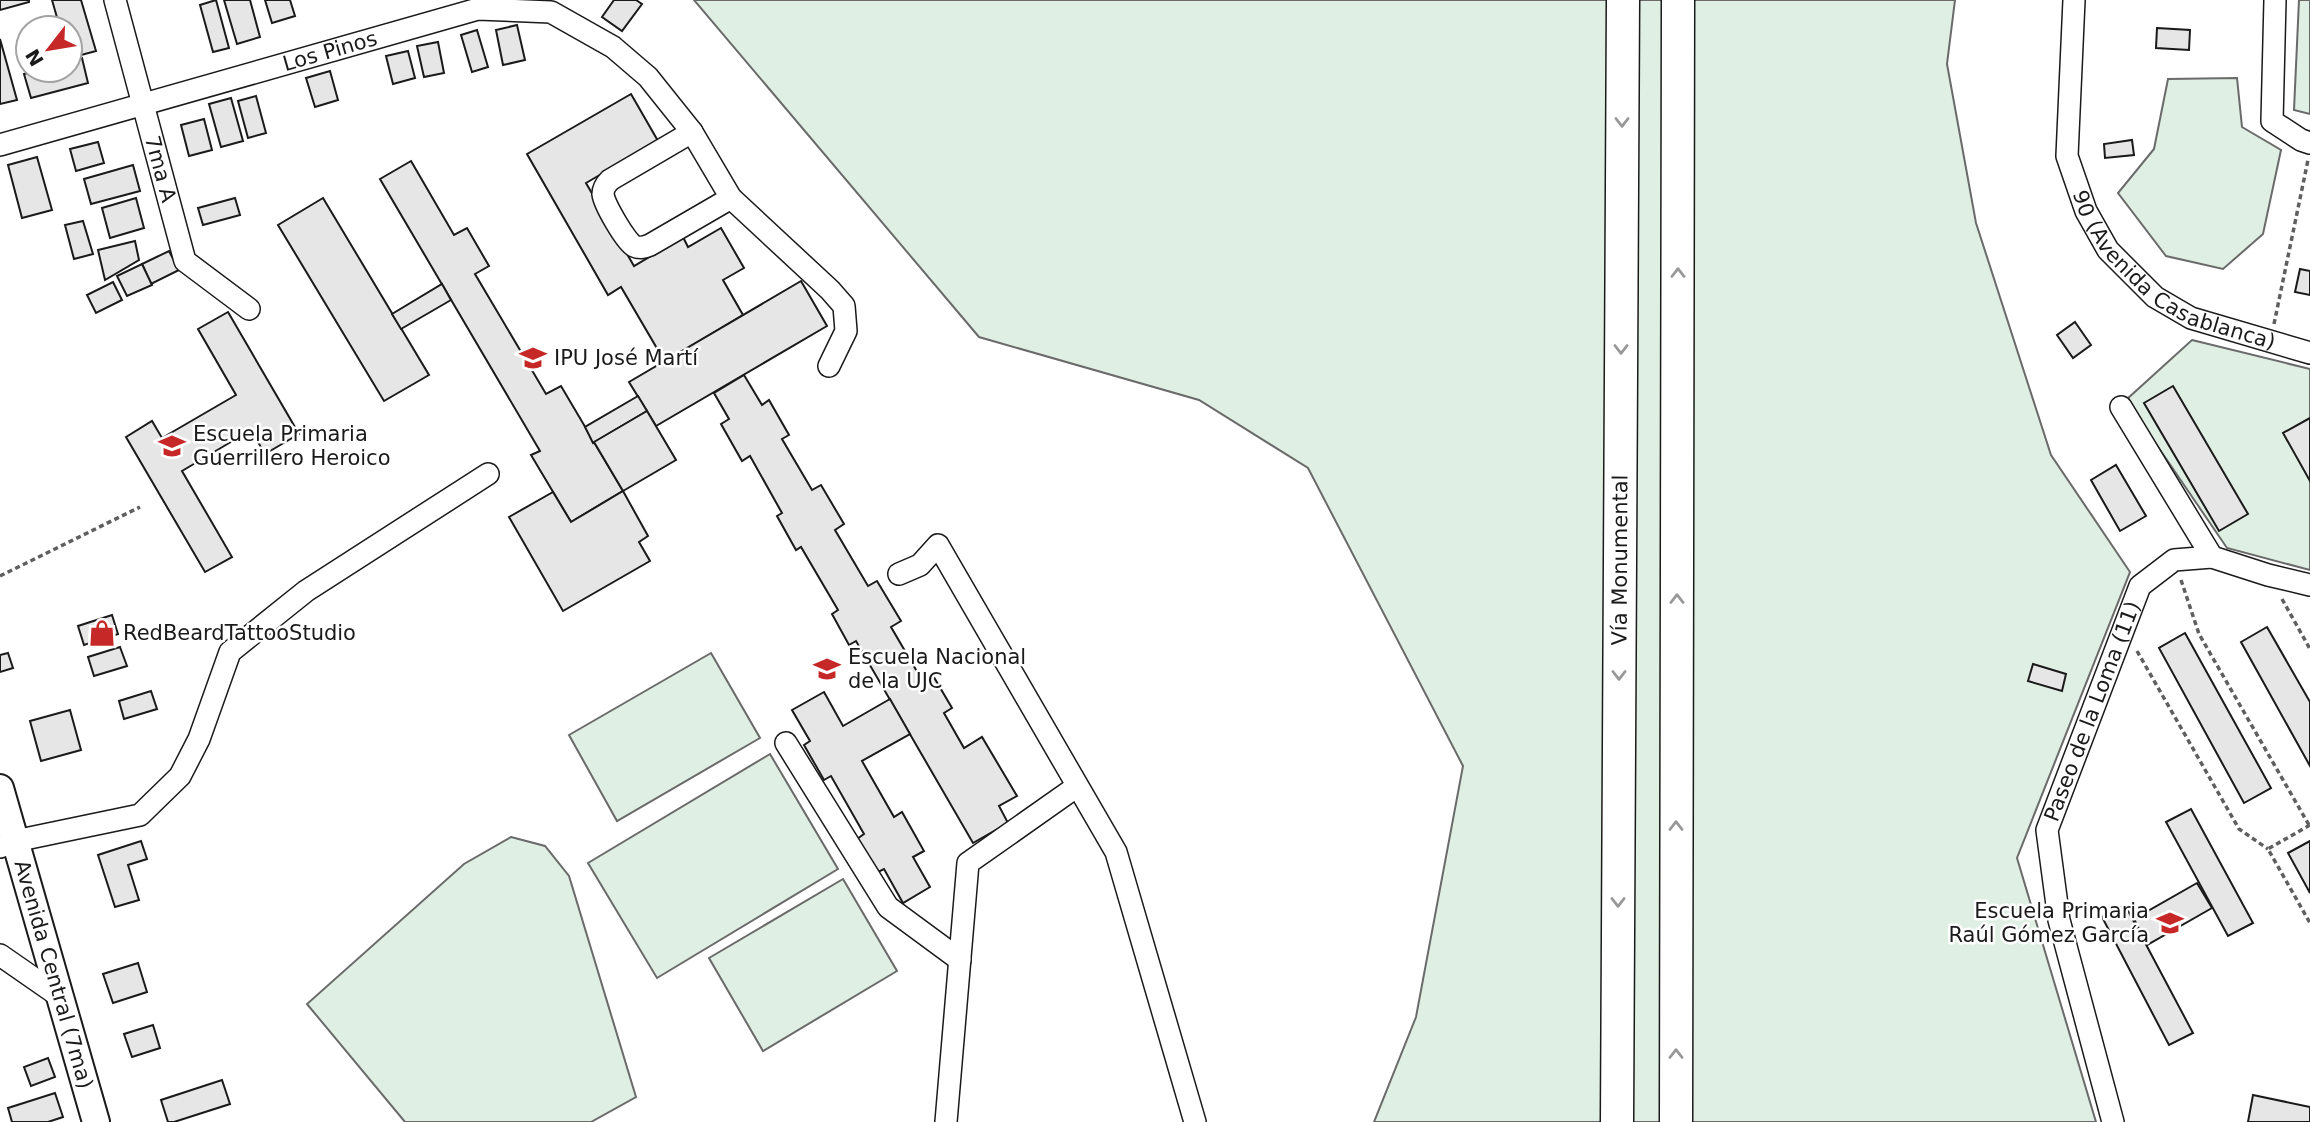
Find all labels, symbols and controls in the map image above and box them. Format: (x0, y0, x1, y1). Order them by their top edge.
north arrow (14, 14, 84, 84)
street label: Los Pinos (280, 26, 380, 76)
text: N (21, 45, 48, 70)
one-way arrow (1614, 117, 1630, 128)
street label: 7ma A (140, 133, 181, 205)
street label: 90 (Avenida Casablanca) (2068, 187, 2278, 354)
one-way arrow (1670, 268, 1686, 278)
school or university icon: IPU José Martí (518, 343, 548, 373)
one-way arrow (1613, 345, 1629, 355)
place label: IPU José Martí (554, 346, 699, 370)
place label: Escuela Primaria Guerrillero Heroico (193, 422, 390, 470)
school or university icon: Escuela Primaria Guerrillero Heroico (157, 431, 187, 461)
street label: Vía Monumental (1608, 474, 1632, 646)
one-way arrow (1669, 593, 1685, 604)
street label: Paseo de la Loma (11) (2039, 598, 2145, 825)
shop icon: RedBeardTattooStudio (87, 618, 117, 648)
place label: RedBeardTattooStudio (123, 621, 356, 645)
place label: Escuela Nacional de la UJC (848, 645, 1026, 693)
school or university icon: Escuela Nacional de la UJC (812, 654, 842, 684)
one-way arrow (1611, 670, 1627, 681)
one-way arrow (1669, 821, 1684, 832)
street label: Avenida Central (7ma) (9, 857, 98, 1092)
one-way arrow (1610, 898, 1626, 908)
place label: Escuela Primaria Raúl Gómez García (1948, 899, 2149, 947)
school or university icon: Escuela Primaria Raúl Gómez García (2155, 908, 2185, 938)
one-way arrow (1668, 1048, 1684, 1059)

